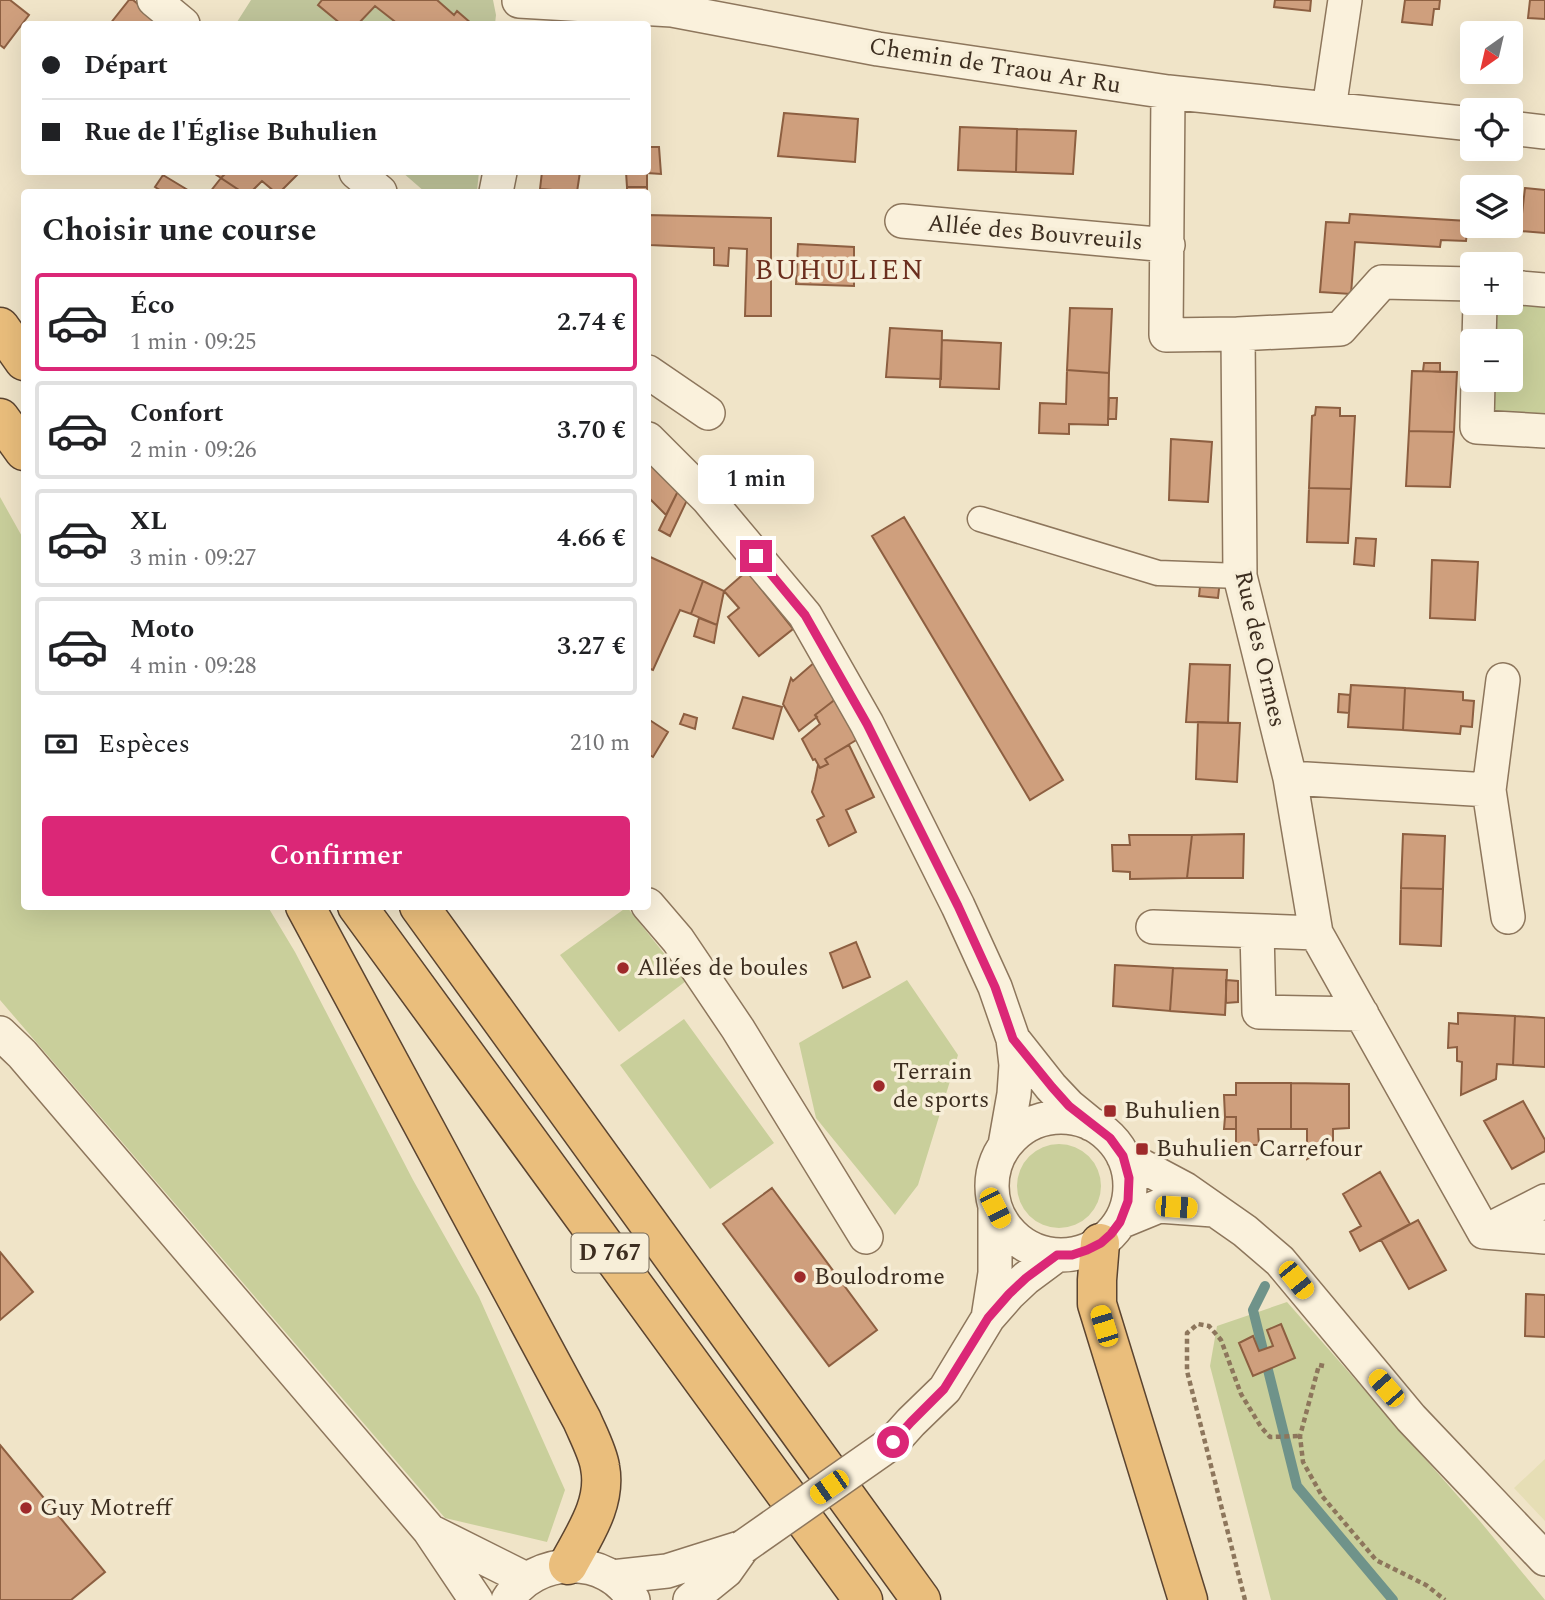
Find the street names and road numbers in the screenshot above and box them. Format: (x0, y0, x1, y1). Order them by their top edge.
street label: Chemin de Traou Ar Ru (867, 28, 1123, 104)
street label: Allée des Bouvreuils (926, 206, 1144, 260)
street label: Rue des Ormes (1224, 567, 1296, 731)
road number: D 767 (572, 1234, 648, 1272)

